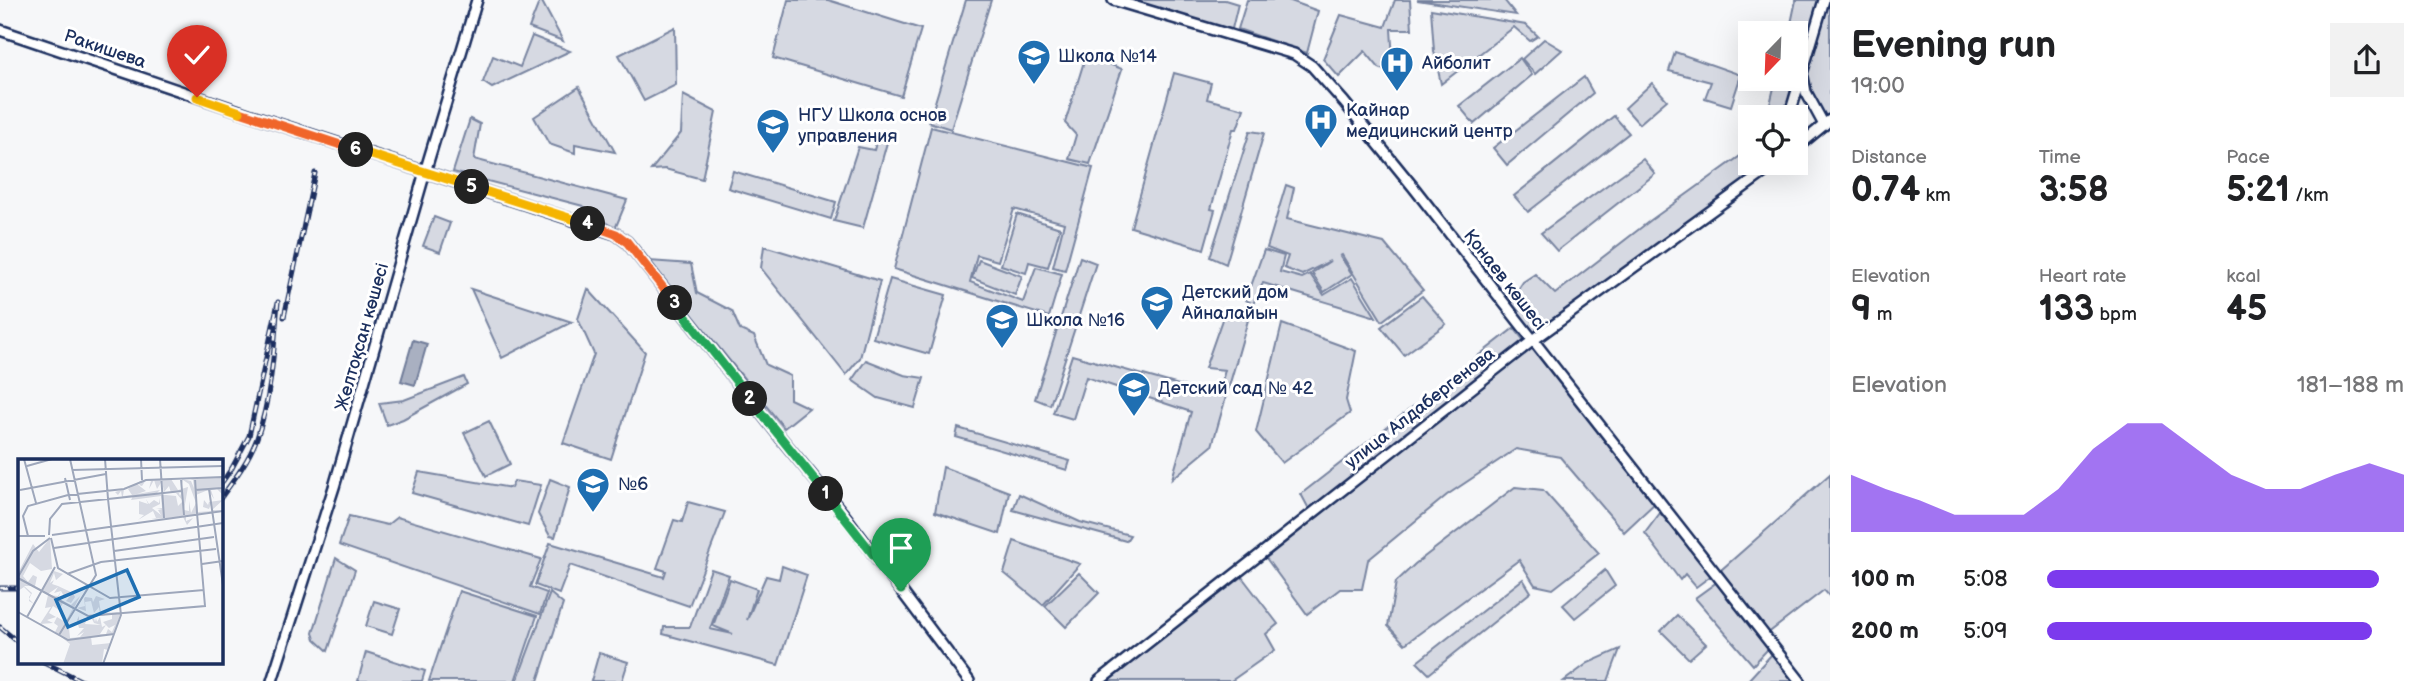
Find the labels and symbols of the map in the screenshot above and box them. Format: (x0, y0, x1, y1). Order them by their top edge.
north arrow (1738, 21, 1808, 91)
street label: Ракишева (61, 25, 149, 73)
pin (167, 25, 227, 97)
school or university icon: Школа №14 (1015, 37, 1053, 86)
hospital icon: Айболит (1378, 44, 1416, 93)
place label: Школа №14 (1058, 46, 1157, 67)
place label: Айболит (1421, 53, 1492, 74)
place label: Кайнар медицинский центр (1346, 100, 1513, 142)
hospital icon: Кайнар медицинский центр (1302, 101, 1340, 150)
place label: НГУ Школа основ управления (798, 105, 947, 147)
school or university icon: НГУ Школа основ управления (754, 106, 792, 155)
pin: 6 (338, 132, 374, 168)
pin: 5 (454, 170, 490, 204)
pin: 4 (570, 206, 606, 242)
street label: Қонаев көшесі (1459, 225, 1551, 335)
street label: Желтоқсан көшесі (331, 261, 393, 413)
place label: Детский дом Айналайын (1181, 282, 1289, 324)
school or university icon: Детский дом Айналайын (1138, 283, 1176, 332)
pin: 3 (658, 286, 692, 320)
school or university icon: Школа №16 (983, 301, 1021, 350)
place label: Школа №16 (1026, 310, 1125, 331)
street label: улица Алдабергенова (1341, 343, 1499, 473)
school or university icon: Детский сад № 42 (1115, 369, 1153, 418)
place label: Детский сад № 42 (1158, 378, 1314, 399)
pin: 2 (732, 382, 768, 416)
inset map (18, 459, 222, 664)
school or university icon: №6 (574, 465, 612, 514)
place label: №6 (618, 474, 648, 495)
pin: 1 (808, 476, 844, 512)
pin (871, 518, 931, 590)

